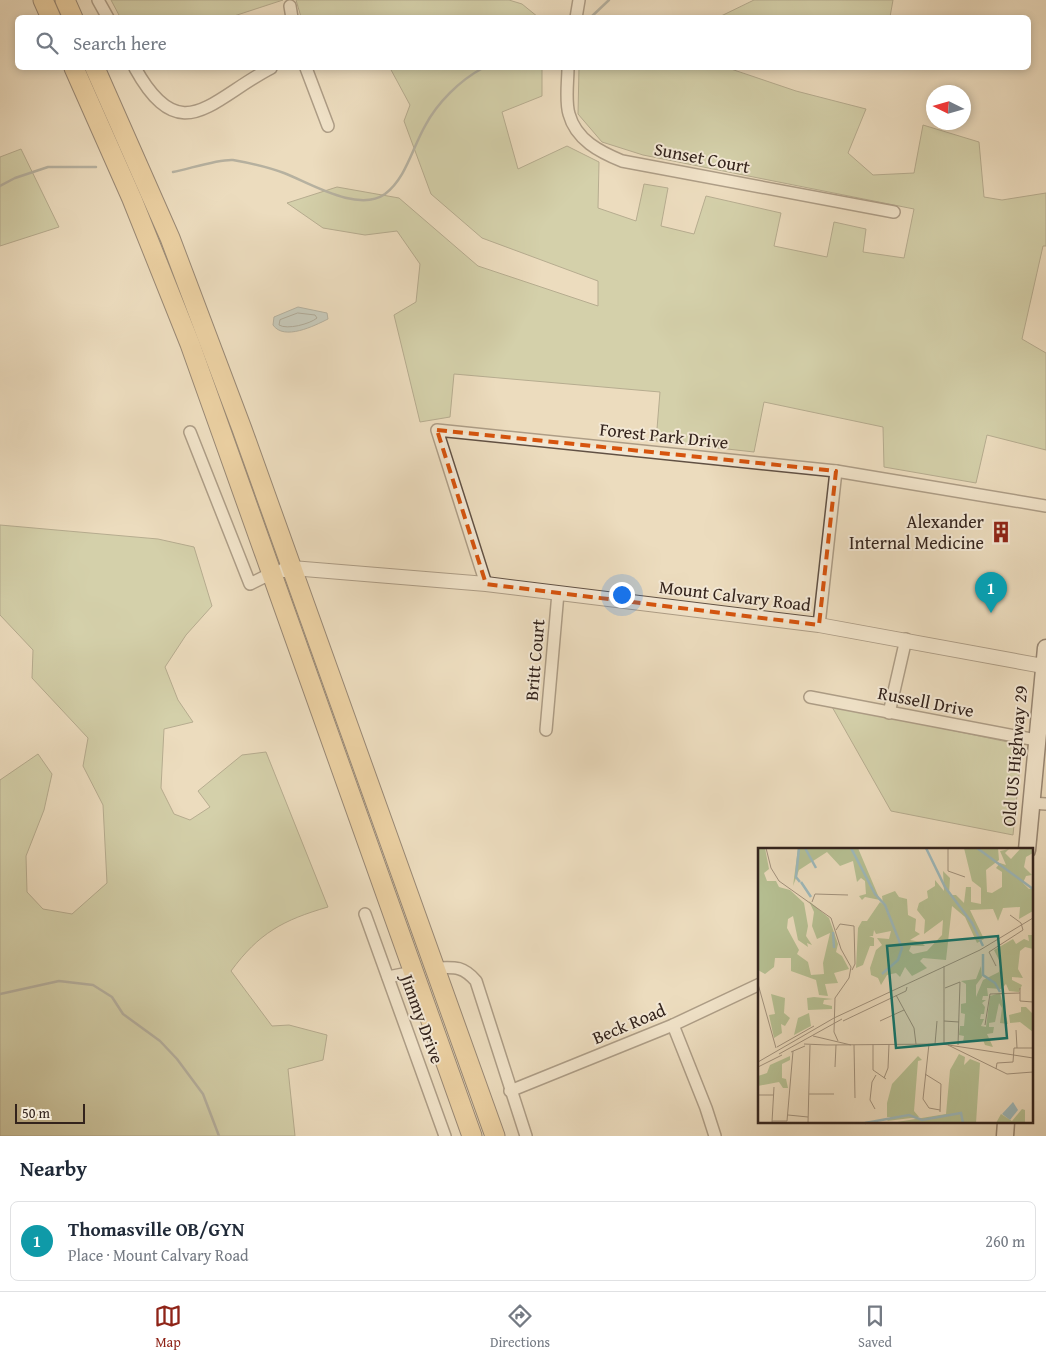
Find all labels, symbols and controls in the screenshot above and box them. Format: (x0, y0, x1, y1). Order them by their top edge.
search box (15, 15, 1031, 70)
icon: search (33, 29, 61, 57)
text: Search here (73, 29, 167, 57)
north arrow (926, 85, 971, 130)
street label: Sunset Court (652, 135, 753, 180)
street label: Forest Park Drive (598, 415, 730, 456)
place label: Alexander Internal Medicine (849, 508, 985, 556)
building icon: Alexander Internal Medicine (988, 519, 1014, 545)
pin: 1 (975, 572, 1007, 613)
street label: Mount Calvary Road (658, 573, 813, 618)
your location (609, 582, 635, 608)
street label: Britt Court (517, 617, 552, 702)
street label: Russell Drive (876, 679, 976, 724)
street label: Old US Highway 29 (995, 684, 1034, 828)
inset map (758, 848, 1034, 1124)
street label: Jimmy Drive (393, 968, 451, 1067)
street label: Beck Road (588, 996, 670, 1051)
scale bar (15, 1101, 85, 1124)
text: 50 m (22, 1103, 50, 1123)
text: Nearby (20, 1153, 87, 1184)
text: Thomasville OB/GYN (68, 1215, 244, 1243)
text: 1 (33, 1229, 41, 1253)
text: 260 m (985, 1229, 1025, 1253)
text: Place · Mount Calvary Road (68, 1243, 249, 1267)
tab: Map (154, 1302, 182, 1352)
tab: Directions (490, 1302, 550, 1352)
tab: Saved (858, 1302, 892, 1352)

